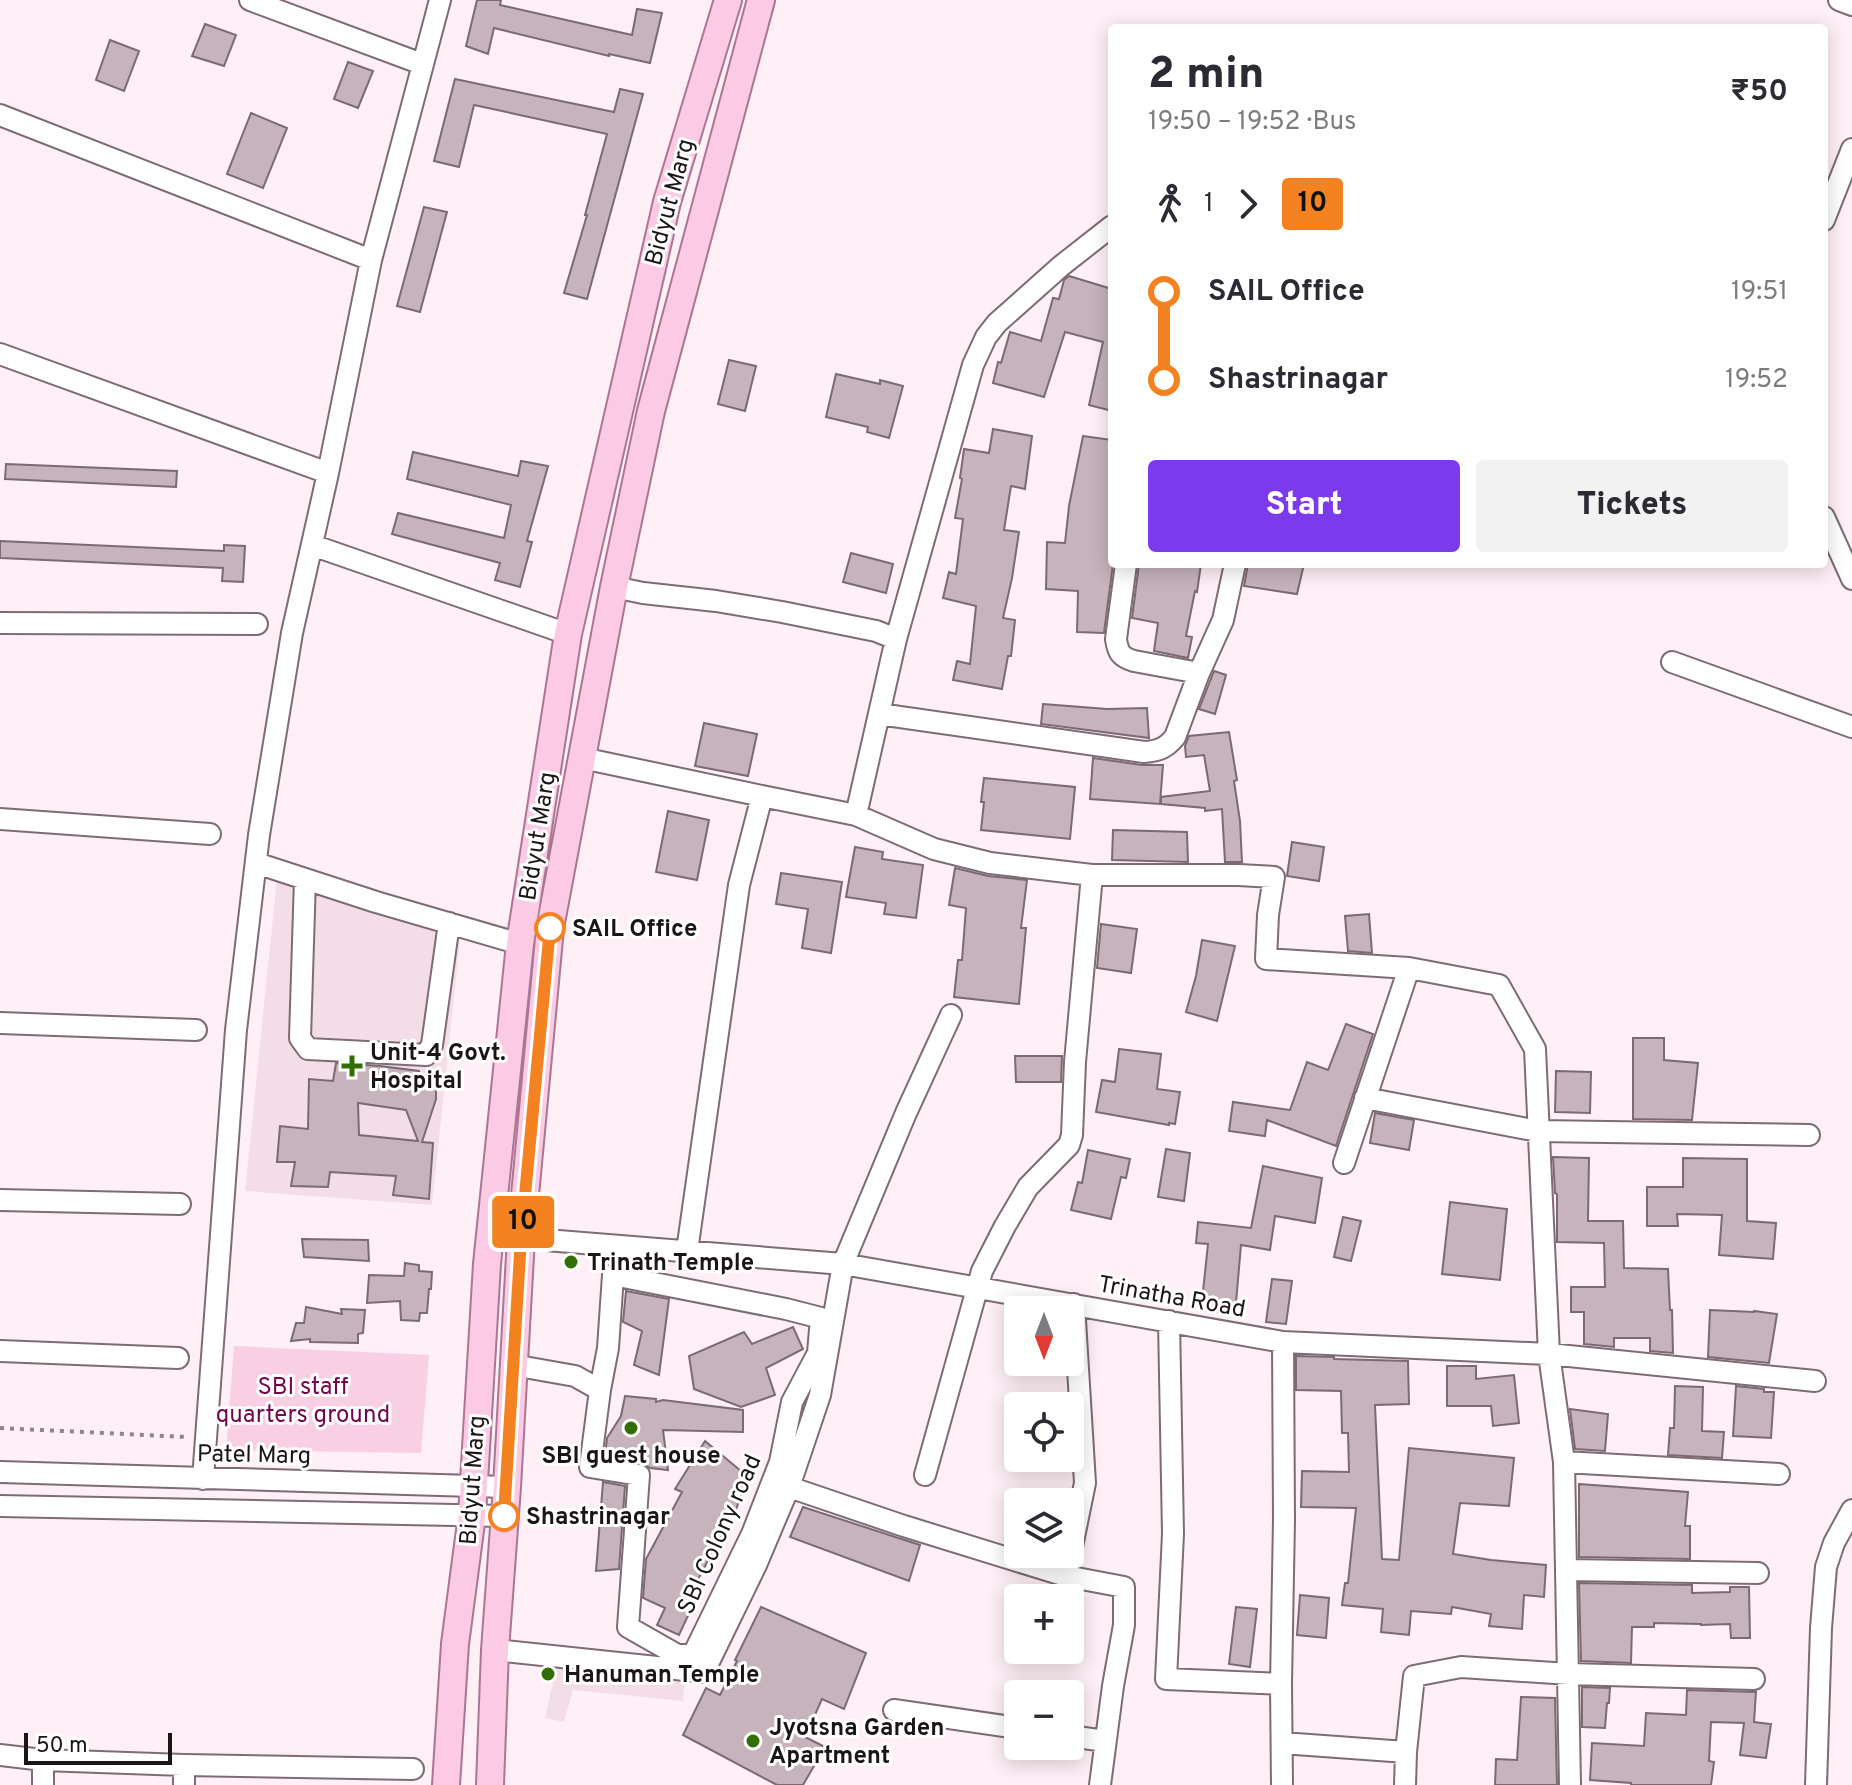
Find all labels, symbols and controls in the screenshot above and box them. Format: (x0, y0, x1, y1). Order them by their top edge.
text: 2 min (1148, 48, 1264, 104)
text: ₹50 (1730, 74, 1788, 111)
text: 19:50 – 19:52 · Bus (1148, 106, 1356, 139)
street label: Bidyut Marg (640, 136, 702, 269)
icon: walk (1148, 182, 1192, 226)
icon: forward (1226, 182, 1270, 226)
text: 10 (1298, 186, 1327, 222)
text: 1 (1204, 188, 1214, 221)
text: SAIL Office (1208, 274, 1365, 311)
text: 19:51 (1731, 276, 1788, 309)
text: Shastrinagar (1208, 362, 1388, 399)
text: 19:52 (1725, 364, 1788, 397)
button: Start (1148, 460, 1460, 552)
button: Tickets (1476, 460, 1788, 552)
street label: Bidyut Marg (514, 770, 564, 903)
marker: SAIL Office (535, 913, 565, 943)
place label: SAIL Office (572, 915, 697, 945)
place label: Unit-4 Govt. Hospital (370, 1039, 506, 1097)
marker: Unit-4 Govt. Hospital (341, 1055, 363, 1077)
line badge: 10 (487, 1196, 559, 1248)
text: 10 (508, 1204, 538, 1240)
place label: Trinath Temple (587, 1249, 754, 1279)
marker: Trinath Temple (562, 1253, 580, 1271)
street label: Trinatha Road (1096, 1270, 1248, 1326)
north arrow (1004, 1296, 1084, 1376)
map controls (1004, 1296, 1084, 1760)
park label: SBI staff quarters ground (216, 1373, 390, 1431)
button: locate (1004, 1392, 1084, 1472)
street label: Bidyut Marg (454, 1414, 493, 1546)
marker: SBI guest house (622, 1419, 640, 1437)
street label: Patel Marg (197, 1440, 311, 1472)
place label: SBI guest house (541, 1442, 721, 1472)
street label: SBI Colony road (672, 1450, 769, 1619)
button: layers (1004, 1488, 1084, 1568)
marker: Shastrinagar (489, 1501, 519, 1531)
place label: Shastrinagar (526, 1503, 670, 1533)
button: + (1004, 1584, 1084, 1664)
place label: Hanuman Temple (564, 1661, 759, 1691)
marker: Hanuman Temple (539, 1665, 557, 1683)
button: − (1004, 1680, 1084, 1760)
place label: Jyotsna Garden Apartment (769, 1714, 944, 1772)
scale bar (24, 1729, 172, 1765)
marker: Jyotsna Garden Apartment (744, 1732, 762, 1750)
text: 50 m (36, 1733, 88, 1760)

